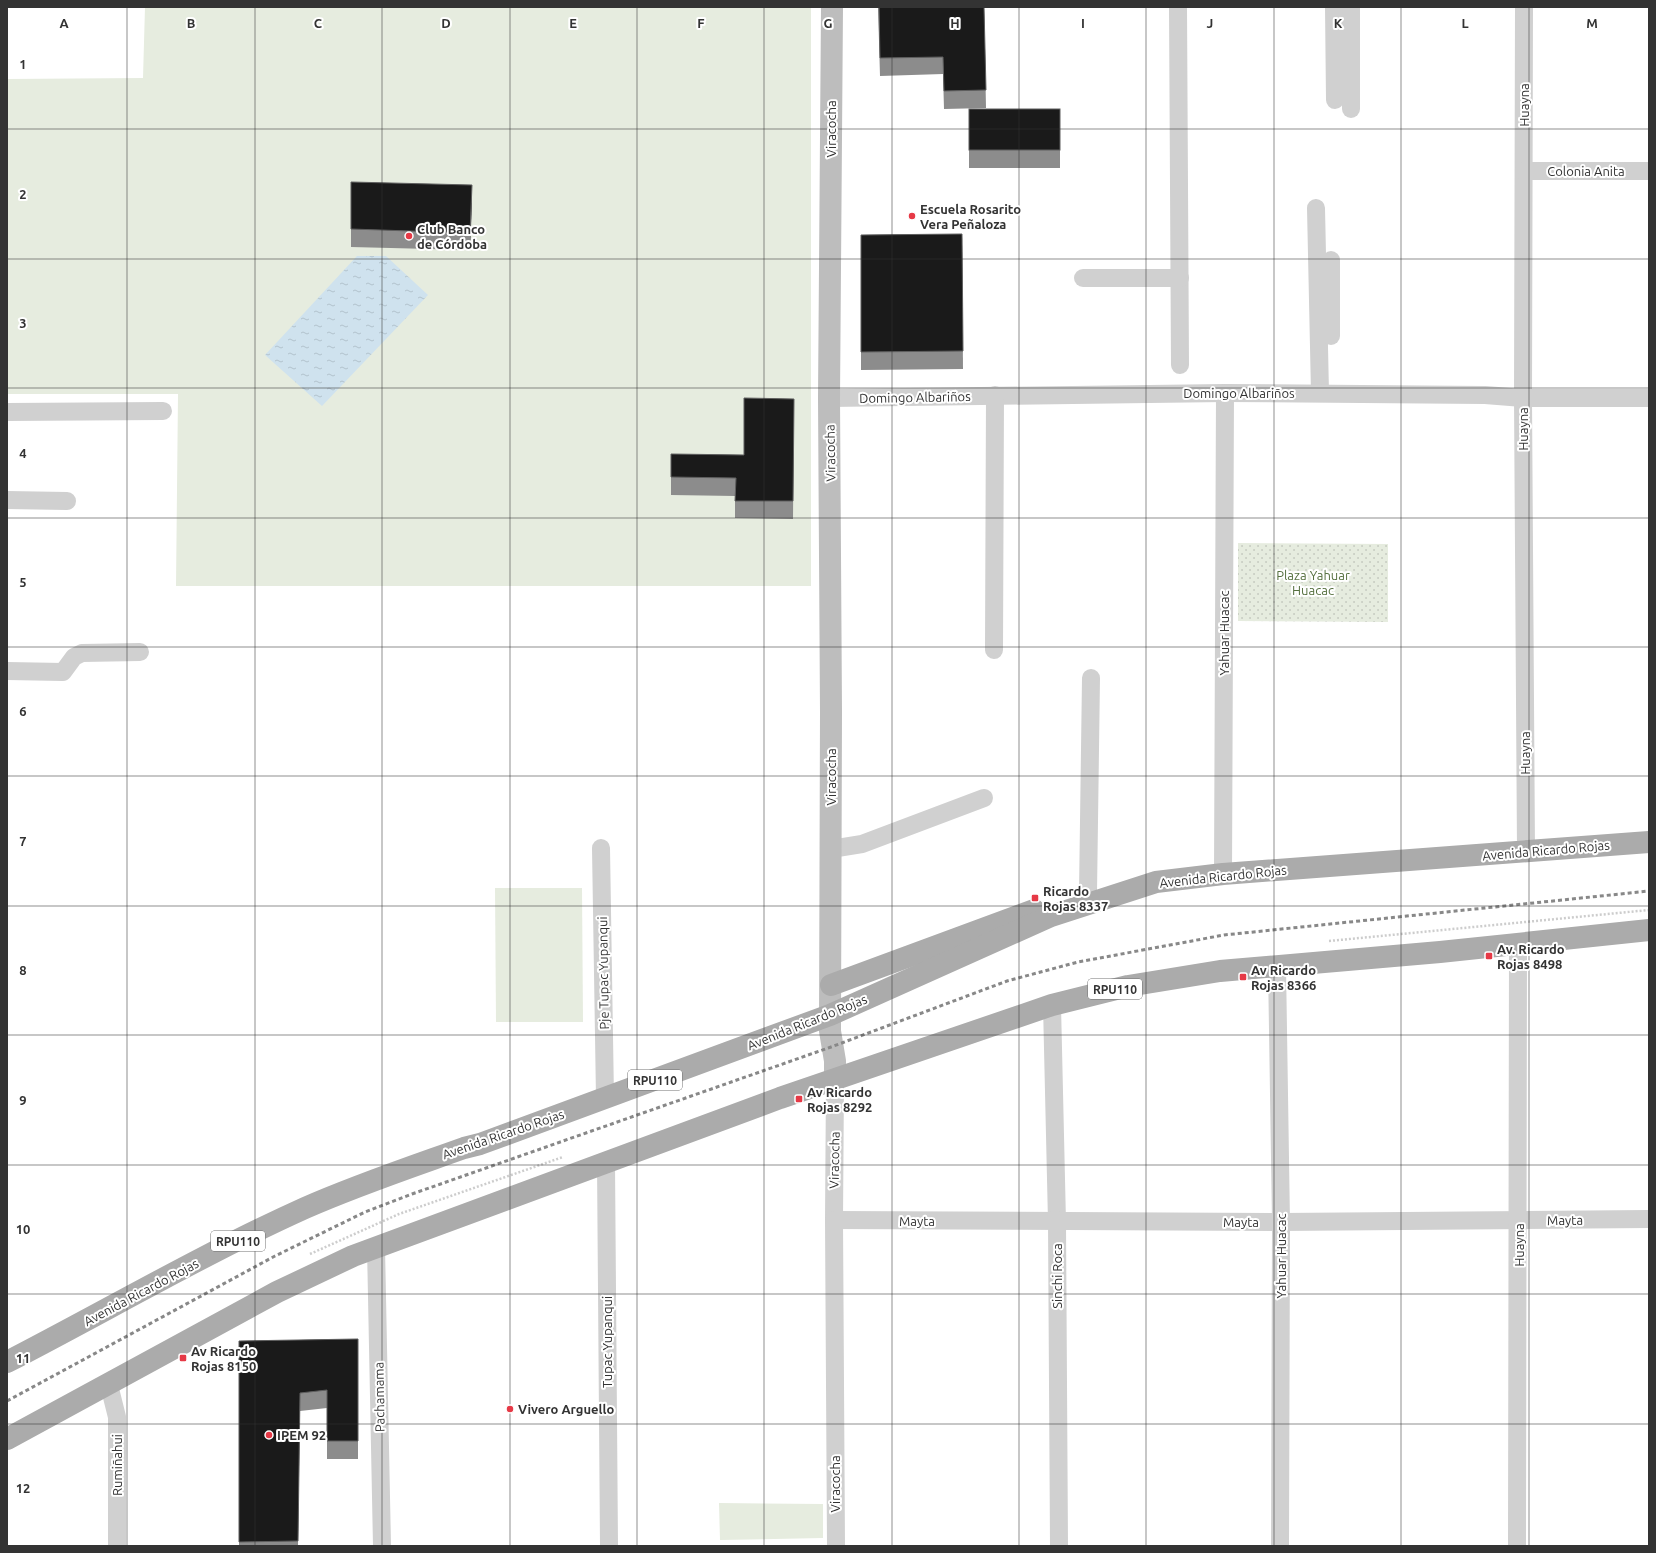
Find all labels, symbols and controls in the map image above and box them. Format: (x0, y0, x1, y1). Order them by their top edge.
text: A (59, 16, 69, 30)
text: B (187, 16, 196, 30)
text: C (314, 16, 323, 30)
text: D (441, 16, 451, 30)
text: E (569, 16, 577, 30)
text: F (697, 16, 705, 30)
text: G (824, 16, 833, 30)
text: H (950, 16, 960, 30)
text: I (1081, 16, 1085, 30)
text: J (1207, 16, 1213, 30)
text: K (1334, 16, 1343, 30)
text: L (1461, 16, 1469, 30)
text: M (1586, 16, 1598, 30)
text: 1 (19, 57, 27, 71)
street label: Huayna (1517, 83, 1531, 127)
street label: Viracocha (824, 100, 838, 158)
street label: Colonia Anita (1547, 164, 1625, 178)
text: 2 (19, 187, 27, 201)
place label: Escuela Rosarito Vera Peñaloza (920, 202, 1021, 231)
marker: Escuela Rosarito Vera Peñaloza (907, 211, 917, 221)
place label: Club Banco de Córdoba (417, 222, 487, 251)
marker: Club Banco de Córdoba (404, 231, 414, 241)
text: 3 (19, 316, 27, 330)
street label: Domingo Albariños (1183, 386, 1295, 400)
street label: Domingo Albariños (859, 389, 971, 405)
street label: Huayna (1516, 407, 1530, 451)
street label: Viracocha (823, 424, 837, 482)
text: 4 (19, 446, 27, 460)
park label: Plaza Yahuar Huacac (1276, 568, 1350, 597)
text: 5 (19, 575, 27, 589)
street label: Yahuar Huacac (1217, 590, 1231, 676)
text: 6 (19, 704, 27, 718)
street label: Huayna (1518, 731, 1532, 775)
street label: Viracocha (824, 748, 838, 806)
text: 7 (19, 834, 27, 848)
street label: Avenida Ricardo Rojas (1482, 837, 1611, 863)
street label: Avenida Ricardo Rojas (1159, 862, 1288, 890)
place label: Ricardo Rojas 8337 (1043, 884, 1108, 913)
marker: Ricardo Rojas 8337 (1030, 893, 1040, 903)
street label: Pje Tupac Yupanqui (595, 916, 611, 1030)
place label: Av. Ricardo Rojas 8498 (1497, 942, 1565, 971)
marker: Av. Ricardo Rojas 8498 (1484, 951, 1494, 961)
text: 8 (19, 963, 27, 977)
place label: Av Ricardo Rojas 8366 (1251, 963, 1316, 992)
marker: Av Ricardo Rojas 8366 (1238, 972, 1248, 982)
road number: RPU110 (1088, 979, 1142, 999)
street label: Avenida Ricardo Rojas (745, 991, 869, 1052)
road number: RPU110 (628, 1070, 682, 1090)
place label: Av Ricardo Rojas 8292 (807, 1085, 872, 1114)
text: 9 (19, 1093, 27, 1107)
marker: Av Ricardo Rojas 8292 (794, 1094, 804, 1104)
street label: Avenida Ricardo Rojas (440, 1106, 566, 1161)
street label: Viracocha (827, 1131, 841, 1189)
street label: Yahuar Huacac (1274, 1213, 1288, 1299)
street label: Mayta (1547, 1213, 1583, 1227)
street label: Mayta (899, 1214, 935, 1228)
street label: Mayta (1223, 1215, 1259, 1229)
text: 10 (16, 1222, 30, 1236)
street label: Huayna (1512, 1223, 1526, 1267)
road number: RPU110 (211, 1231, 265, 1251)
street label: Sinchi Roca (1050, 1243, 1064, 1309)
street label: Avenida Ricardo Rojas (81, 1256, 201, 1328)
street label: Tupac Yupanqui (600, 1296, 614, 1388)
place label: Av Ricardo Rojas 8150 (191, 1344, 256, 1373)
text: 11 (16, 1351, 30, 1365)
marker: Av Ricardo Rojas 8150 (178, 1353, 188, 1363)
street label: Pachamama (371, 1362, 387, 1432)
place label: Vivero Arguello (518, 1402, 614, 1416)
marker: Vivero Arguello (505, 1404, 515, 1414)
place label: IPEM 92 (277, 1428, 326, 1442)
marker: IPEM 92 (264, 1430, 274, 1440)
street label: Rumiñahui (110, 1434, 124, 1496)
street label: Viracocha (828, 1455, 842, 1513)
text: 12 (16, 1481, 30, 1495)

